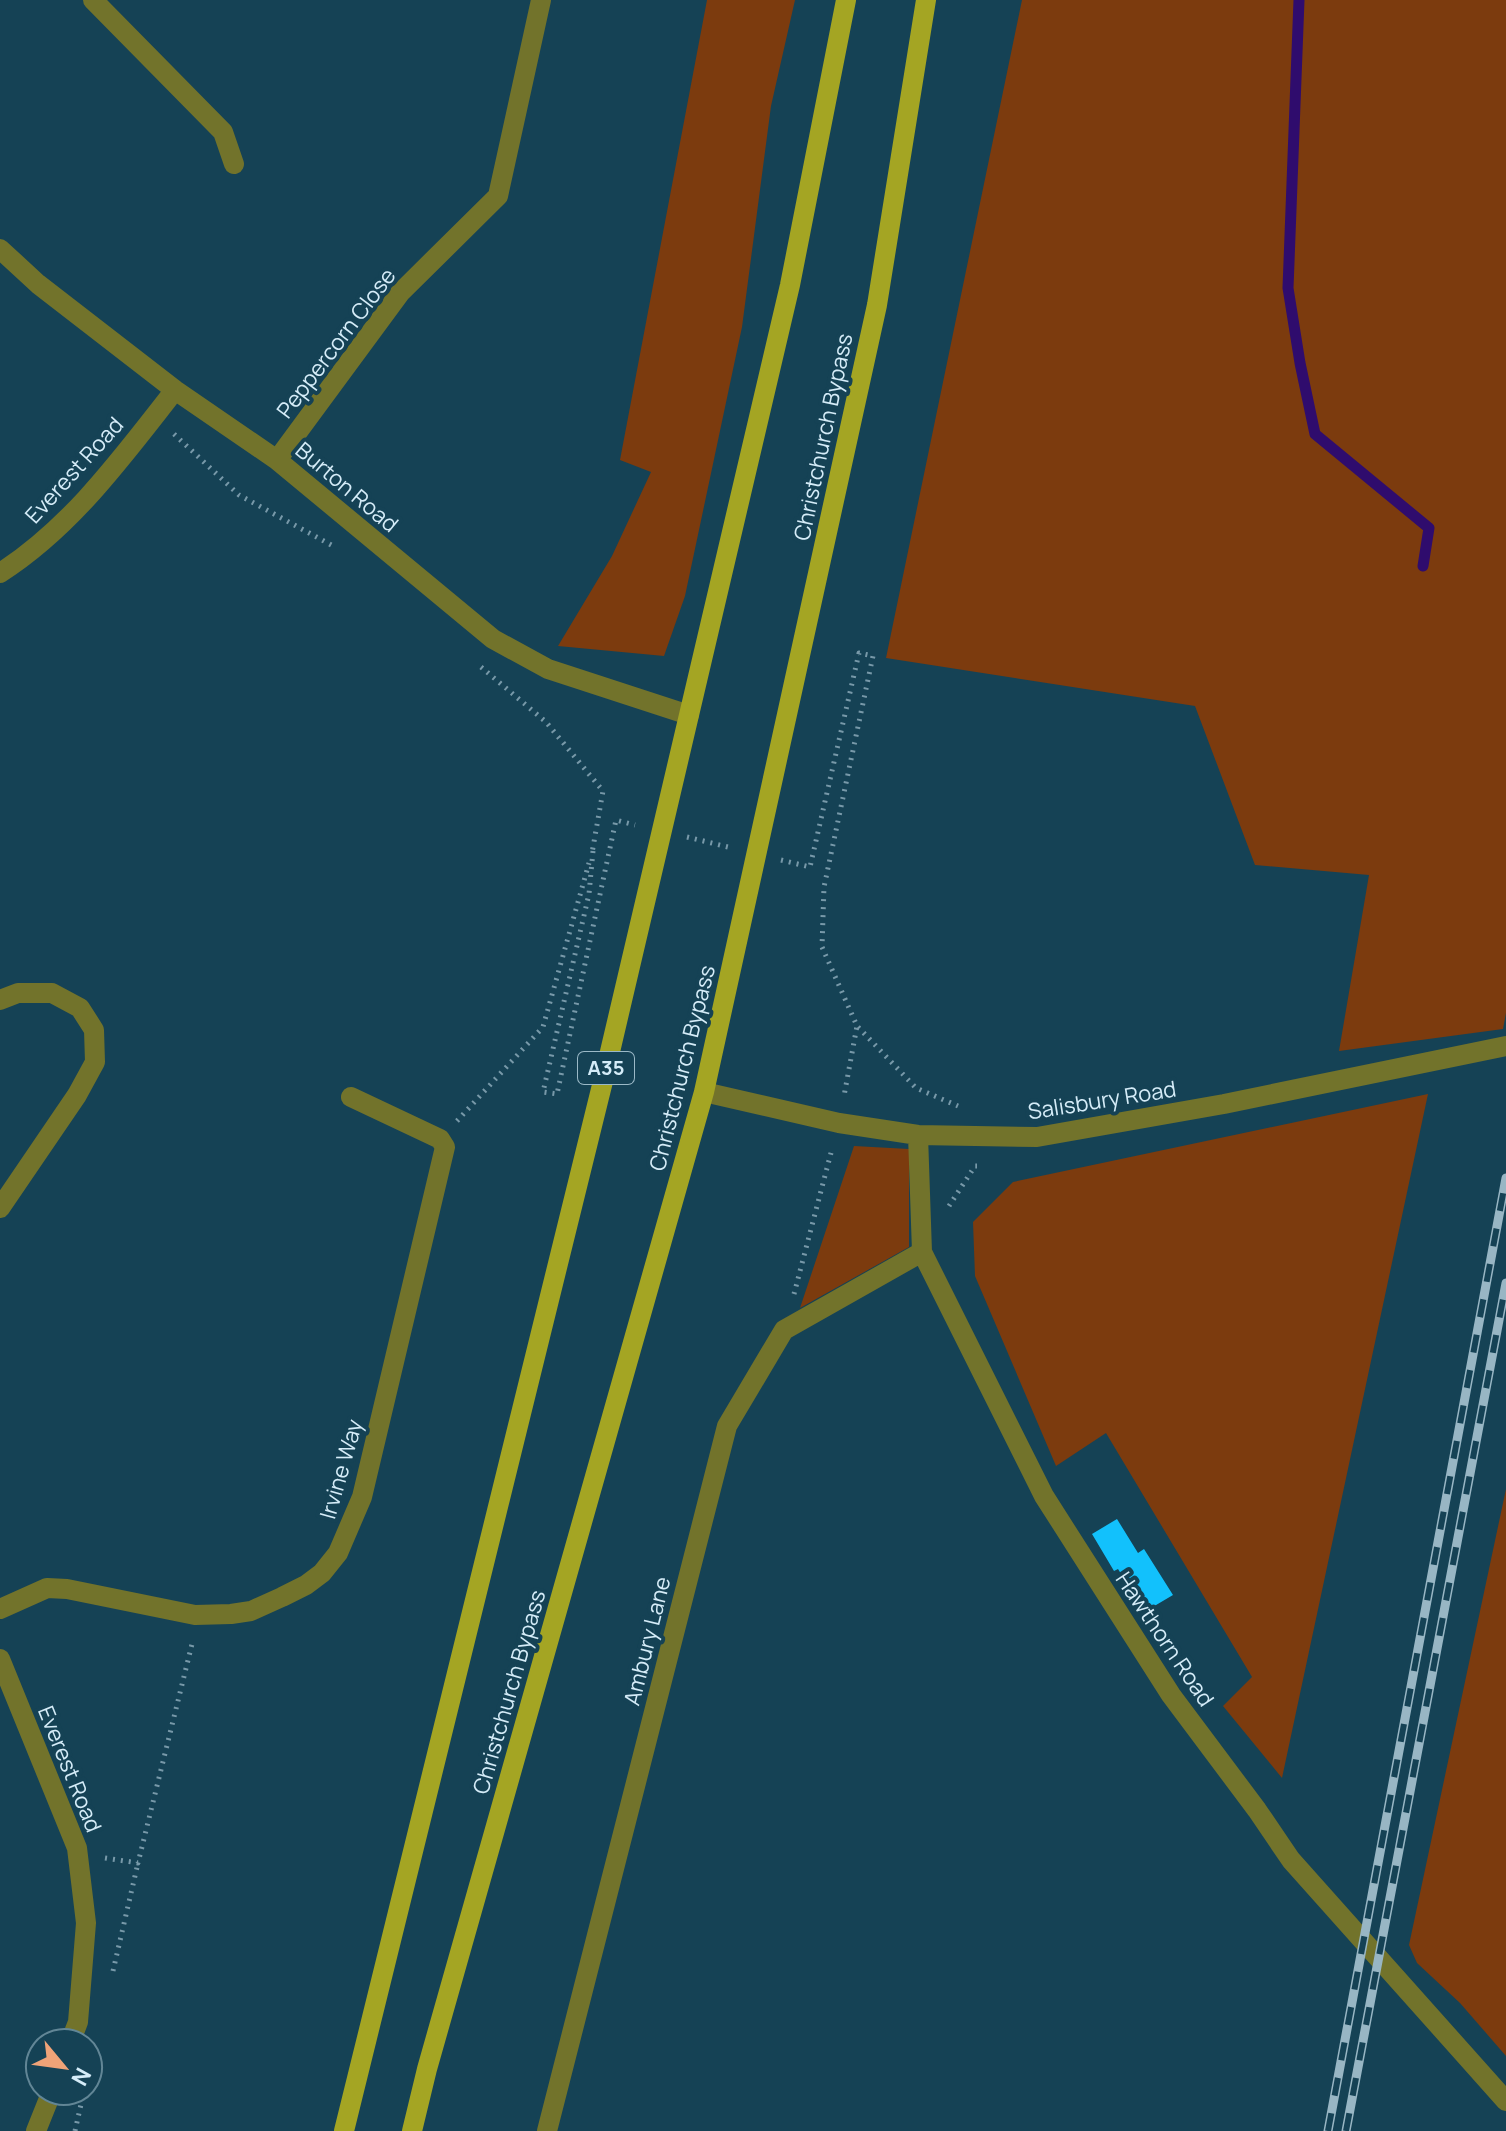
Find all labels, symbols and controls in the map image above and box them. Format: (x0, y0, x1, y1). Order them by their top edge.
street label: Peppercorn Close (270, 262, 402, 424)
street label: Christchurch Bypass (786, 331, 860, 543)
street label: Everest Road (18, 410, 130, 530)
street label: Burton Road (289, 435, 405, 539)
street label: Christchurch Bypass (642, 962, 722, 1174)
road number: A35 (578, 1052, 634, 1084)
street label: Salisbury Road (1026, 1073, 1178, 1127)
street label: Irvine Way (312, 1415, 370, 1522)
street label: Hawthorn Road (1109, 1566, 1221, 1712)
street label: Ambury Lane (617, 1573, 678, 1709)
street label: Christchurch Bypass (466, 1586, 552, 1798)
street label: Everest Road (31, 1701, 109, 1837)
north arrow (24, 2027, 104, 2107)
text: N (65, 2063, 98, 2091)

